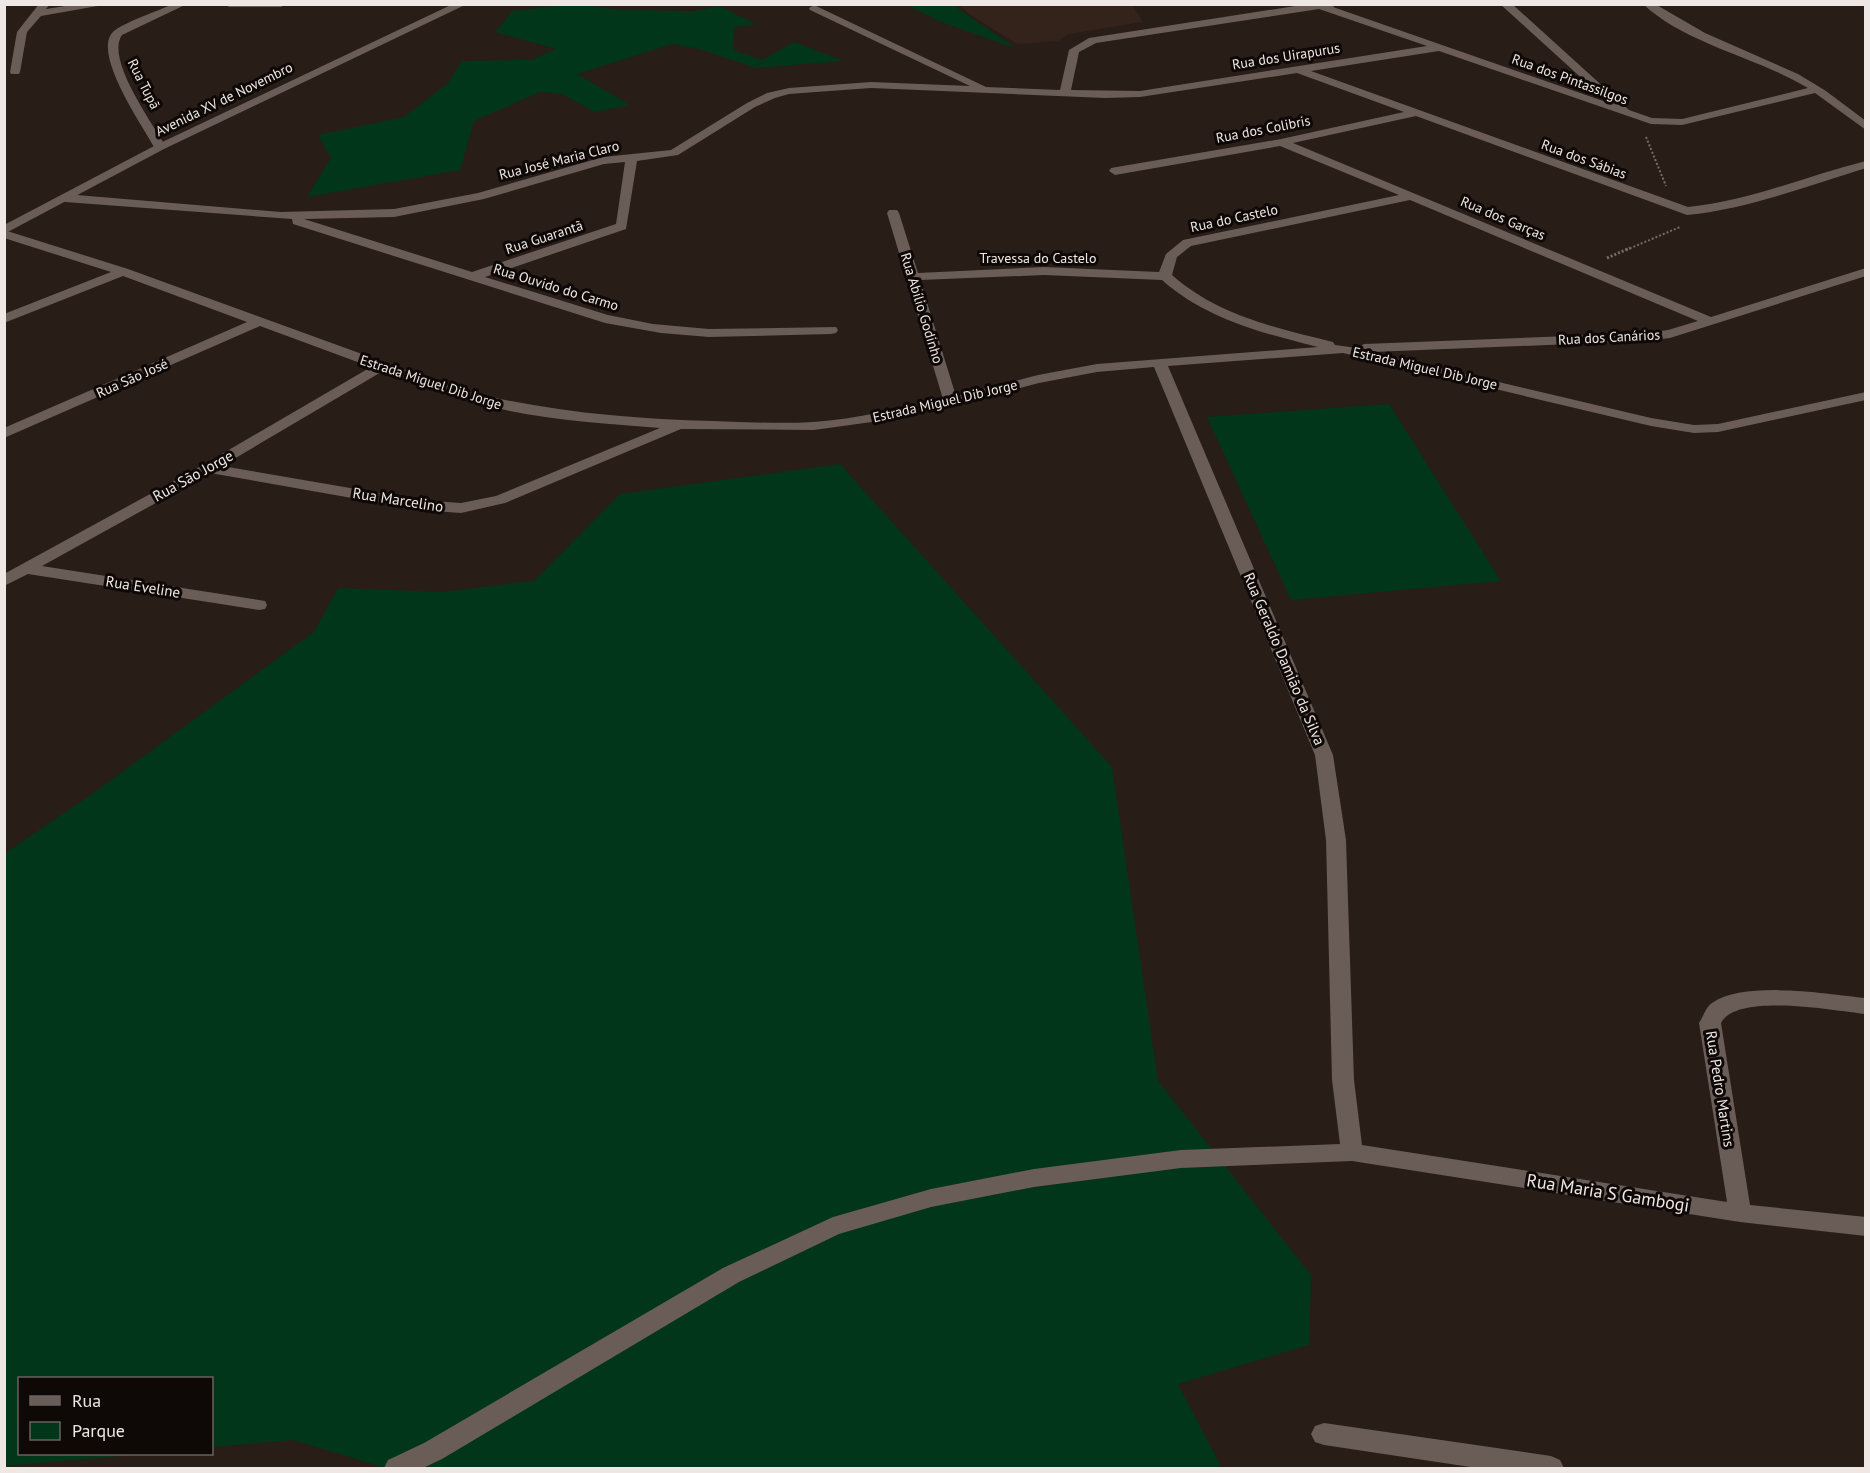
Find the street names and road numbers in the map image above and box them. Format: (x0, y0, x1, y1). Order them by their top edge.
street label: Rua dos Uirapurus (1231, 39, 1341, 73)
street label: Rua dos Pintassilgos (1509, 50, 1631, 108)
street label: Rua Tupã (124, 56, 164, 112)
street label: Avenida XV de Novembro (152, 58, 296, 140)
street label: Rua dos Colibris (1214, 111, 1312, 147)
street label: Rua dos Sábias (1539, 135, 1629, 183)
street label: Rua José Maria Claro (497, 136, 621, 184)
street label: Rua dos Garças (1458, 192, 1548, 244)
street label: Rua do Castelo (1189, 200, 1279, 236)
street label: Rua Guarantã (503, 216, 585, 258)
street label: Travessa do Castelo (980, 249, 1096, 267)
street label: Rua Abílio Godinho (897, 251, 947, 365)
street label: Rua Ouvido do Carmo (491, 259, 621, 315)
street label: Rua dos Canários (1557, 325, 1661, 349)
street label: Estrada Miguel Dib Jorge (1351, 343, 1499, 393)
street label: Estrada Miguel Dib Jorge (358, 351, 504, 413)
street label: Rua São José (93, 354, 171, 402)
street label: Estrada Miguel Dib Jorge (871, 376, 1019, 426)
street label: Rua São Jorge (149, 446, 236, 505)
street label: Rua Marcelino (351, 483, 445, 516)
street label: Rua Geraldo Damião da Silva (1239, 570, 1329, 748)
street label: Rua Eveline (104, 571, 182, 602)
street label: Rua Pedro Martins (1702, 1029, 1739, 1148)
street label: Rua Maria S Gambogi (1525, 1168, 1691, 1217)

